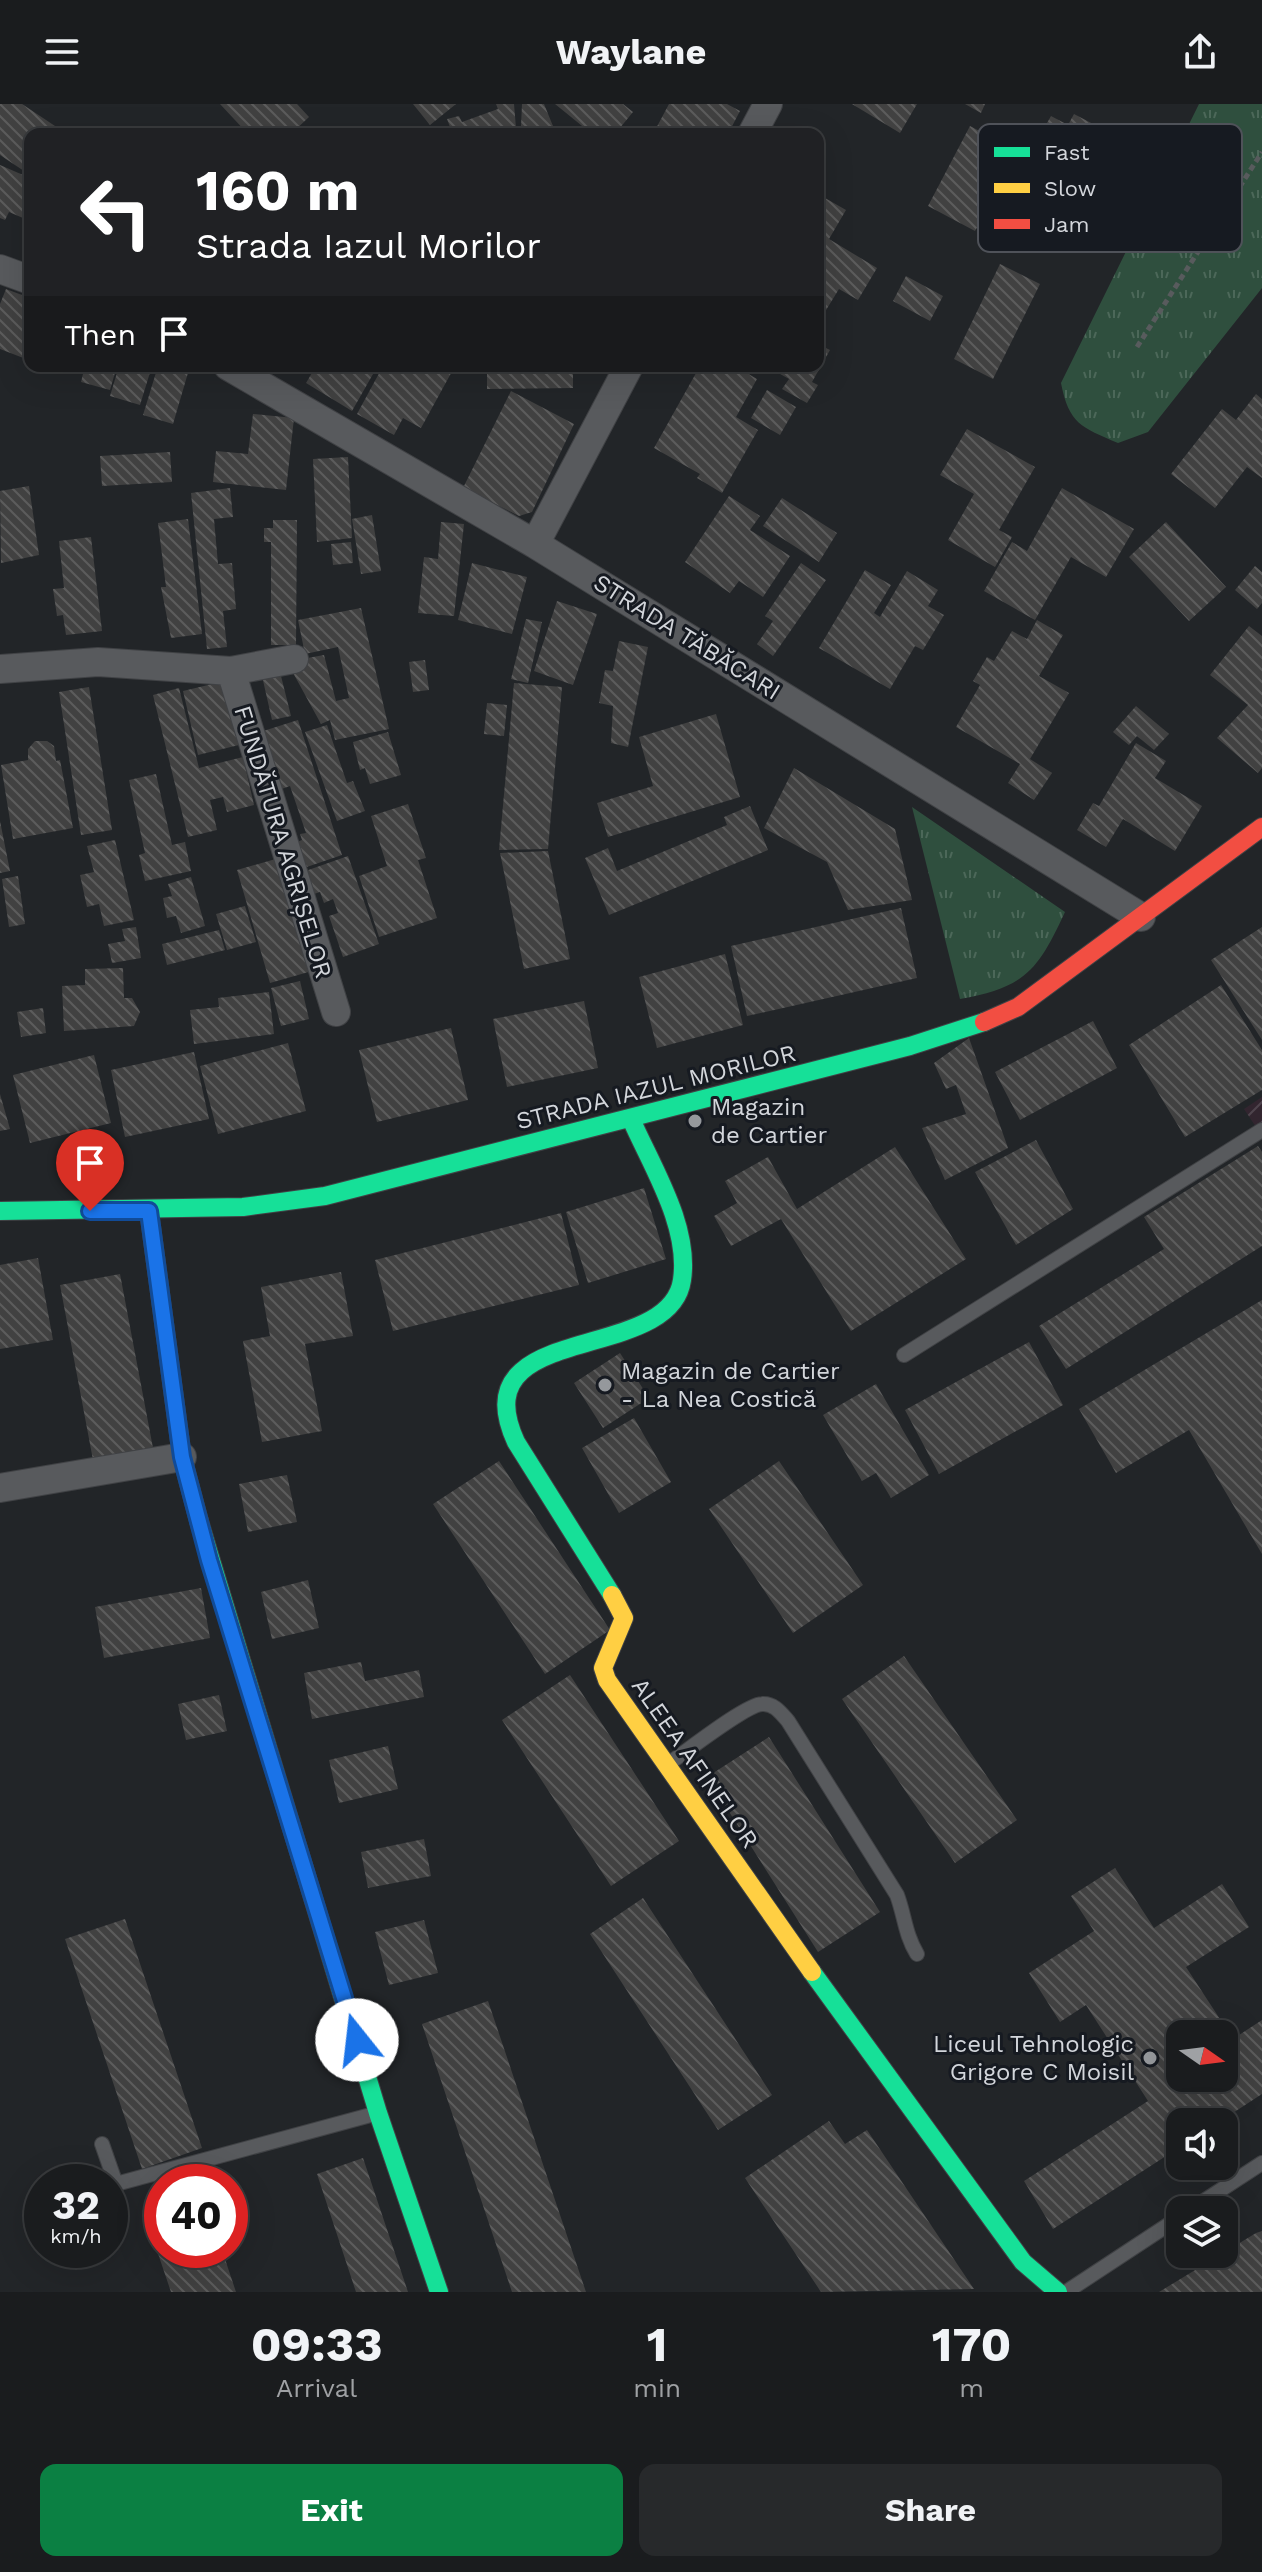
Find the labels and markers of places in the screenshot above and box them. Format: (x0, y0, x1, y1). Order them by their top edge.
place label: Magazin de Cartier (711, 1093, 827, 1149)
marker: Magazin de Cartier (686, 1112, 704, 1130)
pin (56, 1129, 124, 1211)
place label: Magazin de Cartier - La Nea Costică (621, 1357, 840, 1413)
marker: Magazin de Cartier - La Nea Costică (596, 1376, 614, 1394)
place label: Liceul Tehnologic Grigore C Moisil (933, 2030, 1135, 2086)
marker: Liceul Tehnologic Grigore C Moisil (1141, 2049, 1159, 2067)

